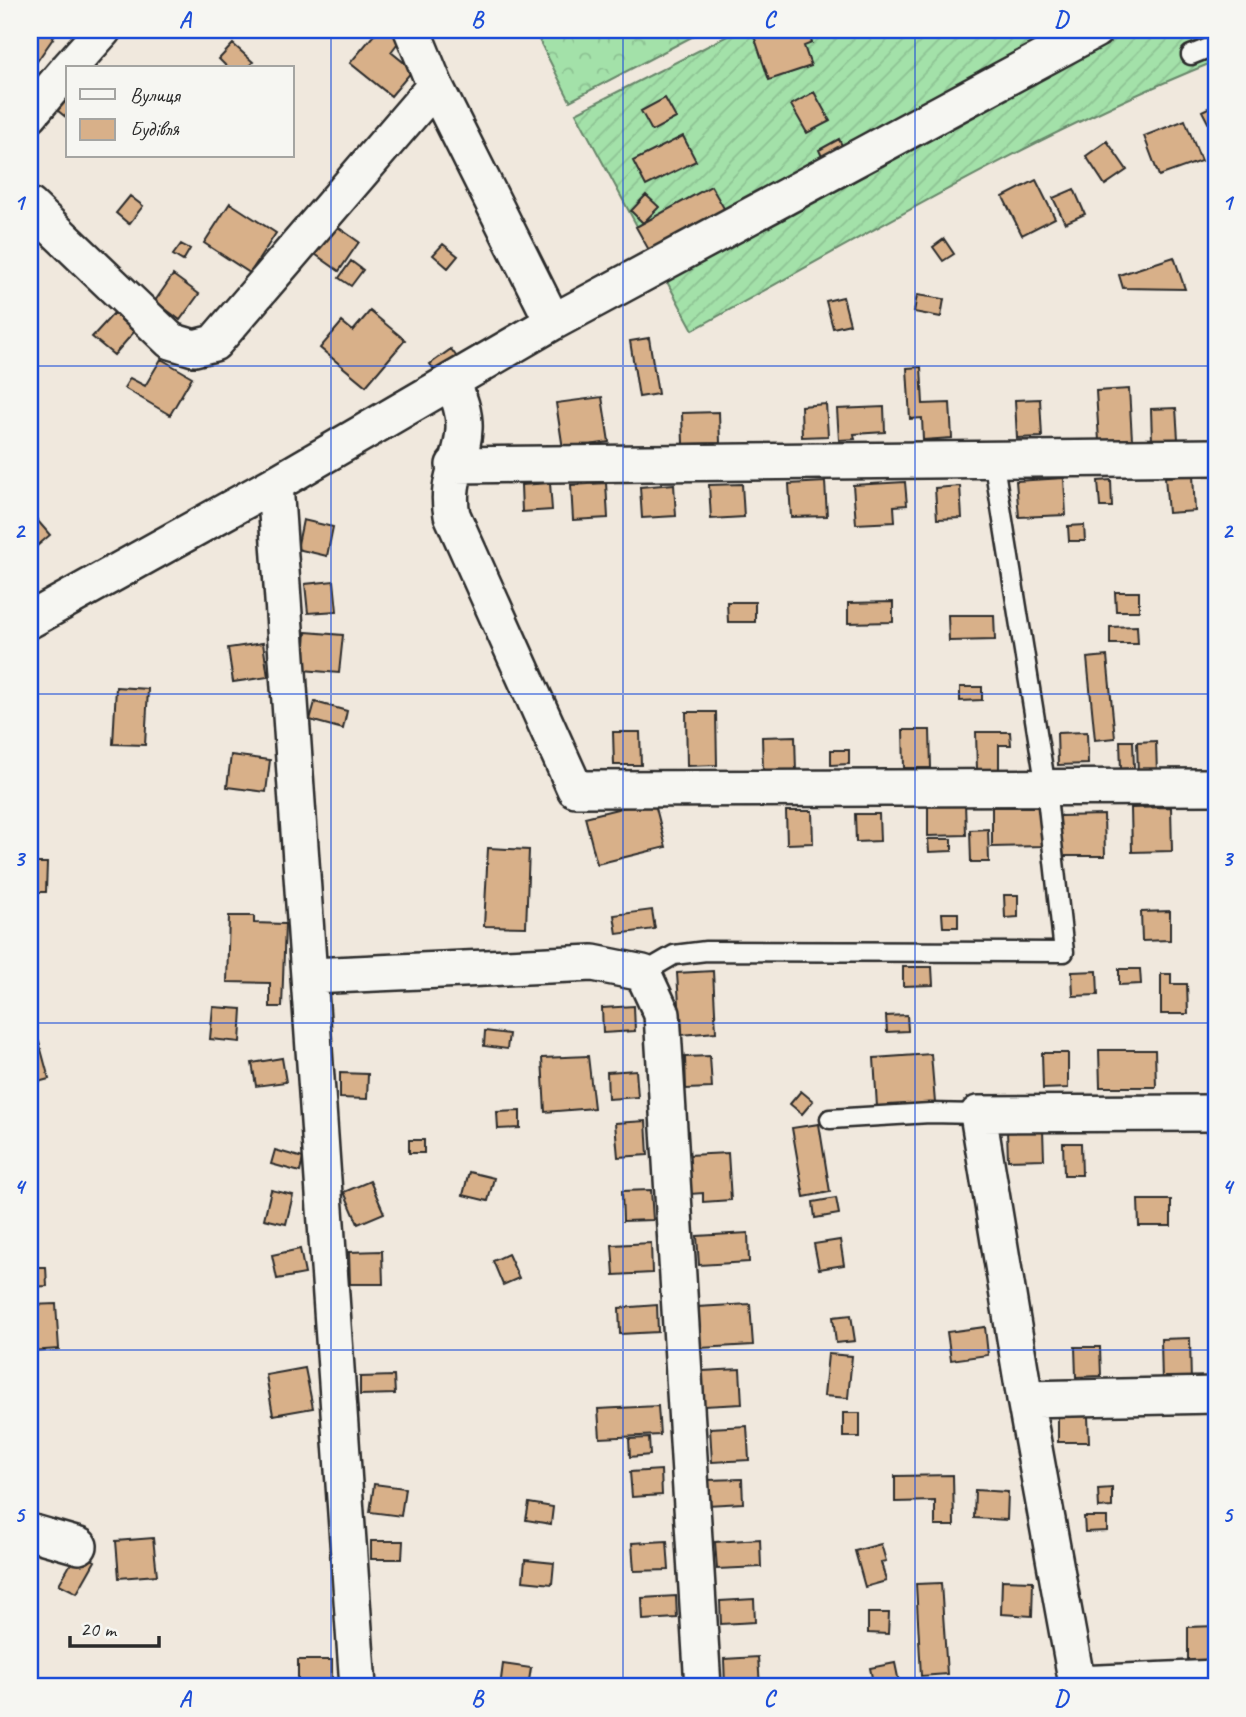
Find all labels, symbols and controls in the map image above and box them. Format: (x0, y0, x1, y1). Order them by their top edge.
text: A (179, 5, 193, 34)
text: B (471, 5, 485, 34)
text: C (764, 5, 778, 34)
text: D (1054, 5, 1070, 34)
legend (66, 66, 294, 158)
text: Вулиця (130, 82, 181, 108)
text: Будівля (130, 116, 180, 142)
text: 1 (14, 188, 27, 217)
text: 1 (1222, 188, 1235, 217)
text: 2 (14, 516, 27, 545)
text: 2 (1222, 516, 1235, 545)
text: 3 (14, 844, 27, 873)
text: 3 (1222, 844, 1235, 873)
text: 4 (14, 1172, 27, 1201)
text: 4 (1222, 1172, 1235, 1201)
text: 5 (14, 1500, 26, 1529)
text: 5 (1222, 1500, 1234, 1529)
scale bar (70, 1605, 159, 1649)
text: 20 m (80, 1616, 118, 1642)
text: A (179, 1684, 193, 1713)
text: B (471, 1684, 485, 1713)
text: C (764, 1684, 778, 1713)
text: D (1054, 1684, 1070, 1713)

